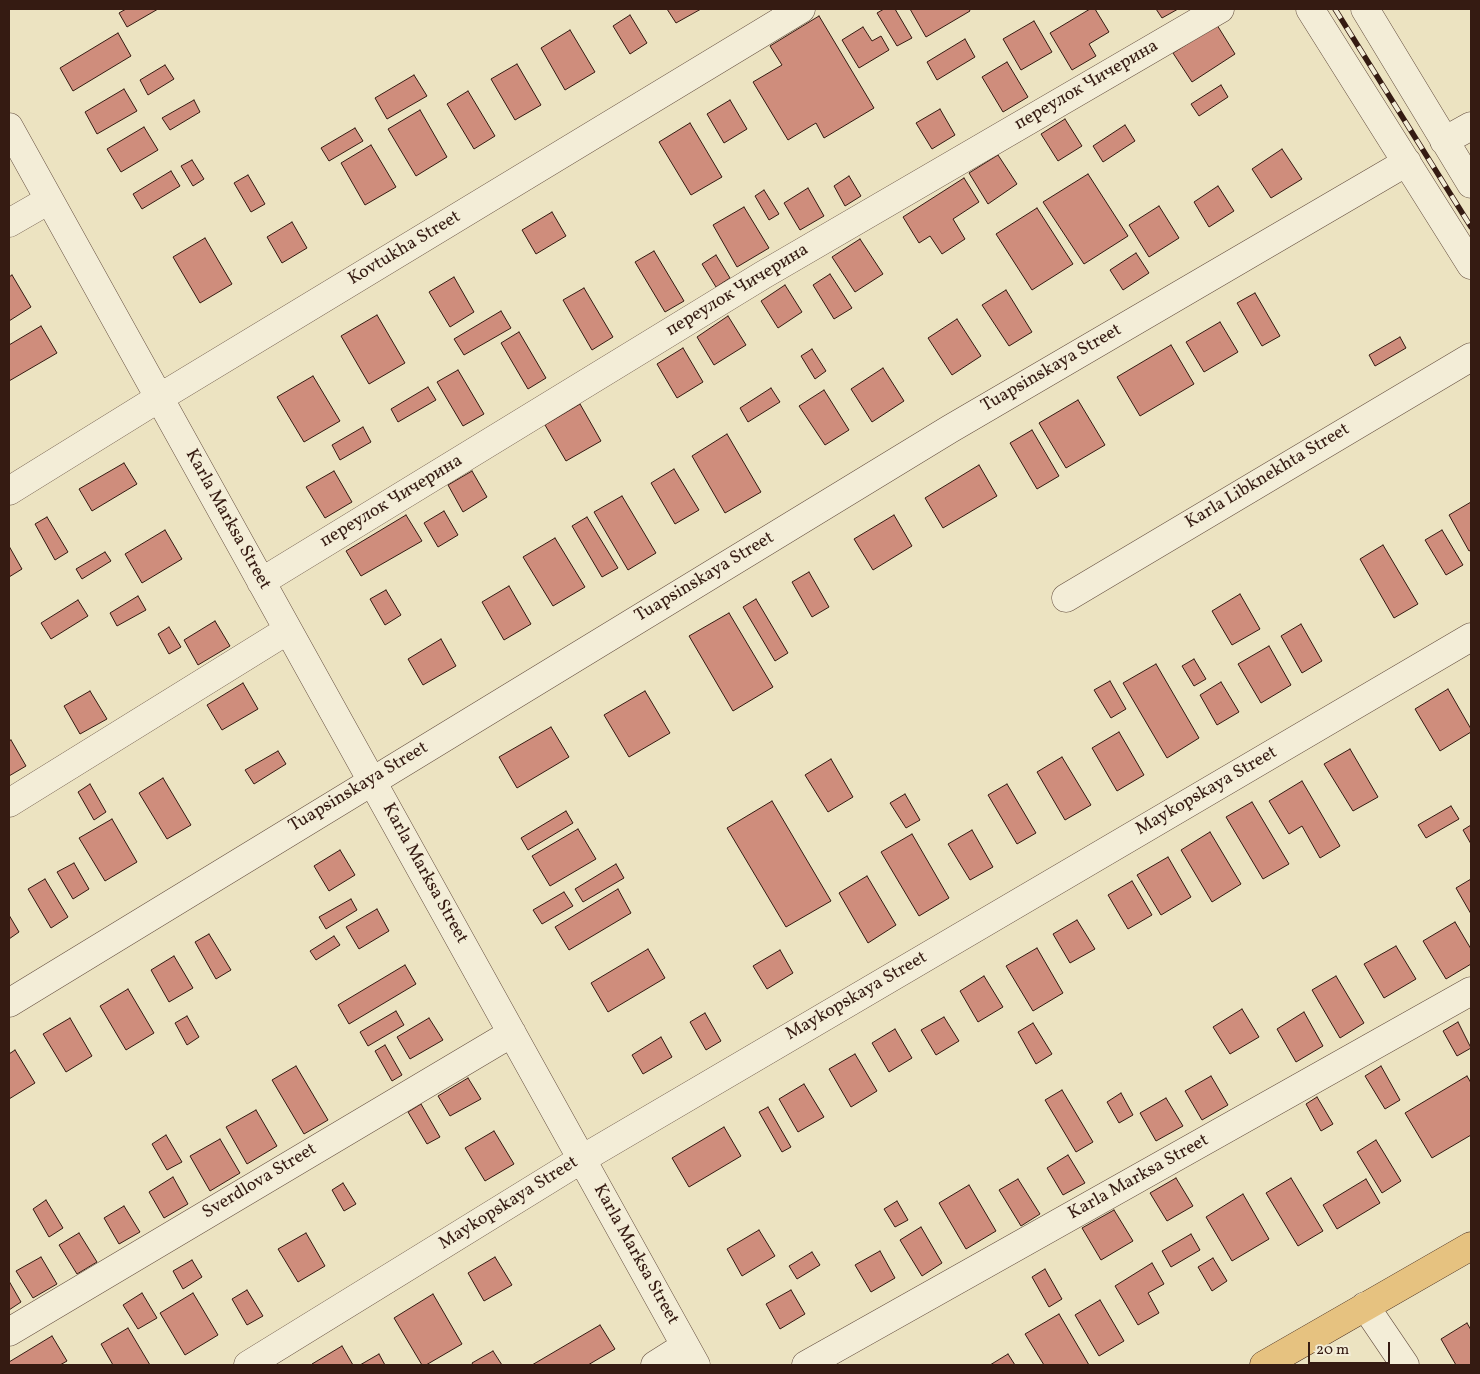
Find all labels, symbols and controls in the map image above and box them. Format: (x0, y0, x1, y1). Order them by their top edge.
street label: переулок Чичерина (1011, 36, 1163, 136)
street label: Kovtukha Street (345, 207, 465, 291)
street label: переулок Чичерина (663, 240, 813, 342)
street label: Tuapsinskaya Street (978, 320, 1126, 418)
street label: Karla Libknekhta Street (1182, 419, 1354, 535)
street label: Karla Marksa Street (179, 446, 275, 594)
street label: переулок Чичерина (317, 451, 467, 553)
street label: Tuapsinskaya Street (632, 528, 778, 628)
street label: Tuapsinskaya Street (286, 738, 432, 838)
street label: Maykopskaya Street (1132, 743, 1282, 841)
street label: Karla Marksa Street (376, 800, 472, 948)
street label: Maykopskaya Street (782, 948, 932, 1046)
street label: Karla Marksa Street (1065, 1130, 1213, 1226)
street label: Sverdlova Street (199, 1139, 321, 1225)
street label: Maykopskaya Street (436, 1153, 582, 1255)
street label: Karla Marksa Street (587, 1181, 683, 1329)
scale bar (1310, 1332, 1392, 1364)
text: 20 m (1316, 1340, 1349, 1361)

